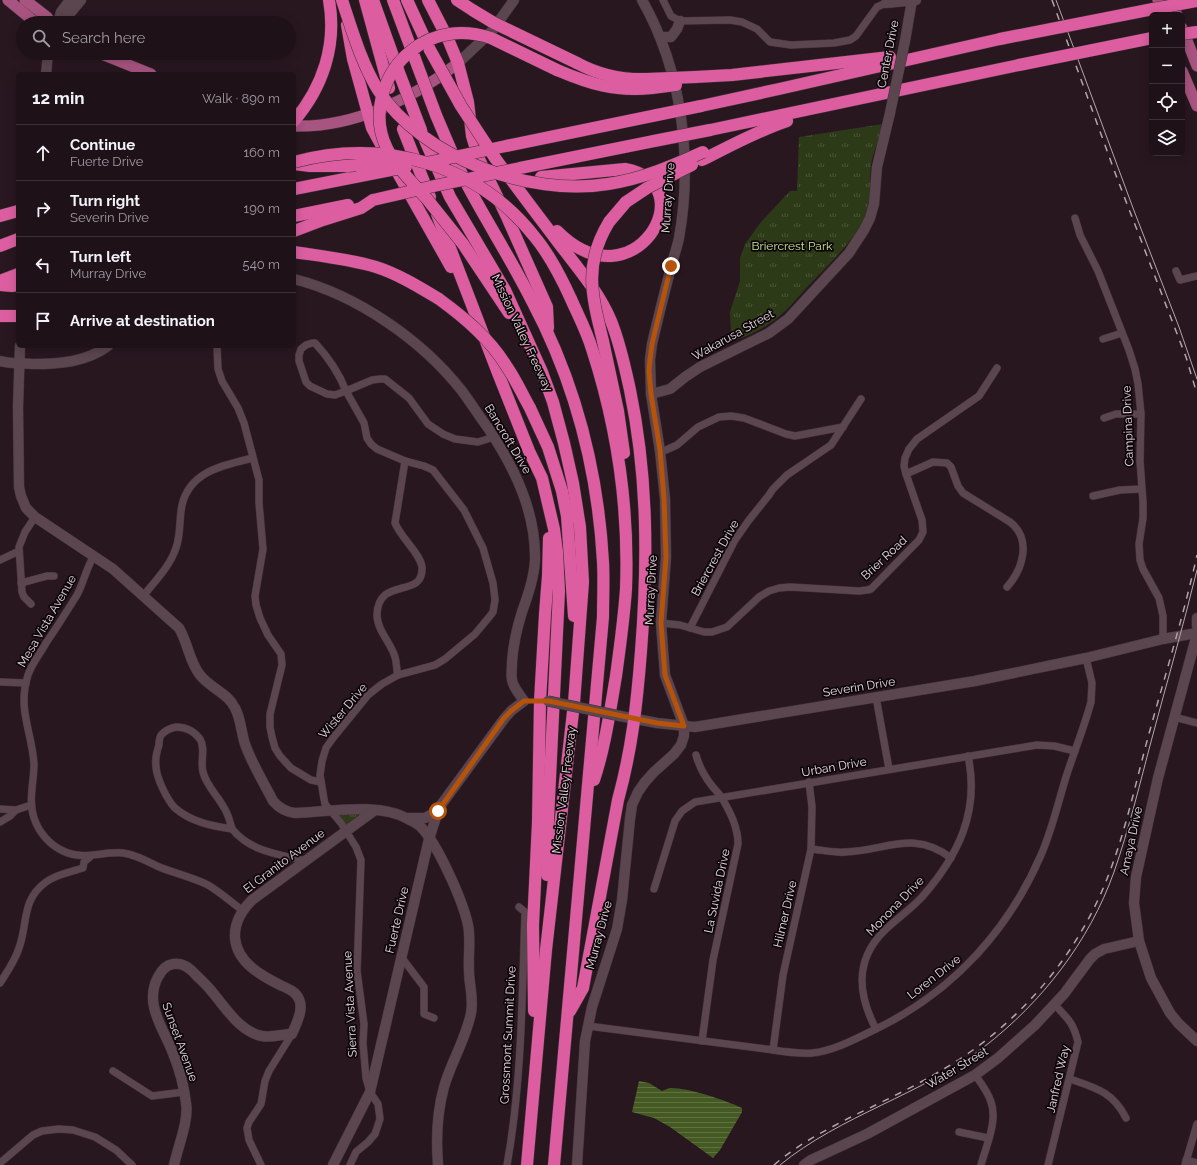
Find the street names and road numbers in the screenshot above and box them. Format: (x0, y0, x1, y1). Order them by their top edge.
street label: Center Drive (875, 19, 901, 89)
street label: Murray Drive (659, 162, 677, 234)
street label: Mission Valley Freeway (489, 272, 556, 394)
street label: Wakarusa Street (690, 307, 776, 363)
street label: Campina Drive (1120, 385, 1136, 467)
street label: Bancroft Drive (482, 402, 534, 476)
street label: Briercrest Drive (688, 517, 742, 599)
street label: Brier Road (858, 533, 910, 583)
street label: Murray Drive (642, 555, 660, 625)
street label: Mesa Vista Avenue (15, 572, 79, 670)
street label: Severin Drive (822, 674, 896, 700)
street label: Wister Drive (316, 681, 370, 741)
street label: Mission Valley Freeway (549, 725, 579, 854)
street label: Urban Drive (800, 754, 868, 780)
street label: Amaya Drive (1117, 805, 1145, 877)
street label: El Granito Avenue (241, 826, 327, 896)
street label: La Suvida Drive (701, 848, 733, 934)
street label: Monona Drive (863, 873, 927, 939)
street label: Hilmer Drive (770, 879, 800, 949)
street label: Fuerte Drive (383, 885, 411, 955)
street label: Murray Drive (583, 899, 615, 971)
street label: Sierra Vista Avenue (340, 950, 360, 1058)
street label: Loren Drive (905, 952, 963, 1002)
street label: Grossmont Summit Drive (497, 966, 519, 1104)
street label: Sunset Avenue (159, 1001, 201, 1083)
street label: Janfred Way (1043, 1043, 1073, 1114)
street label: Water Street (924, 1044, 990, 1092)

